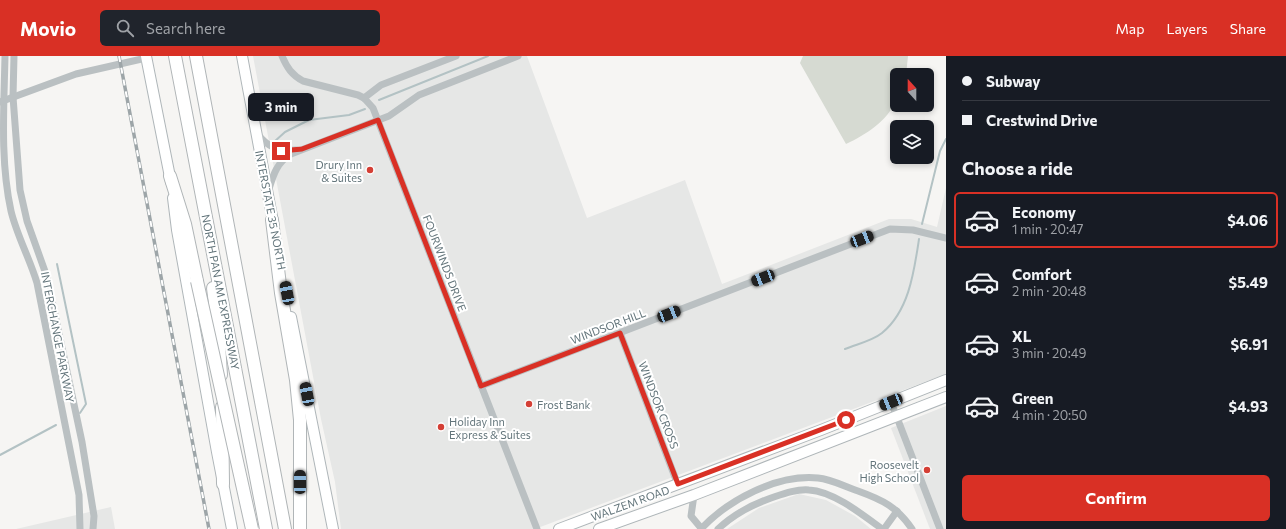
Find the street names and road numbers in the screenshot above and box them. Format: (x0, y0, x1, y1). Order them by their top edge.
street label: INTERSTATE 35 NORTH (253, 149, 289, 271)
street label: NORTH PAN AM EXPRESSWAY (200, 213, 242, 371)
street label: FOURWINDS DRIVE (421, 213, 469, 313)
street label: INTERCHANGE PARKWAY (39, 270, 77, 404)
street label: WINDSOR HILL (569, 306, 647, 346)
street label: WINDSOR CROSS (636, 360, 682, 450)
street label: WALZEM ROAD (589, 483, 671, 523)

